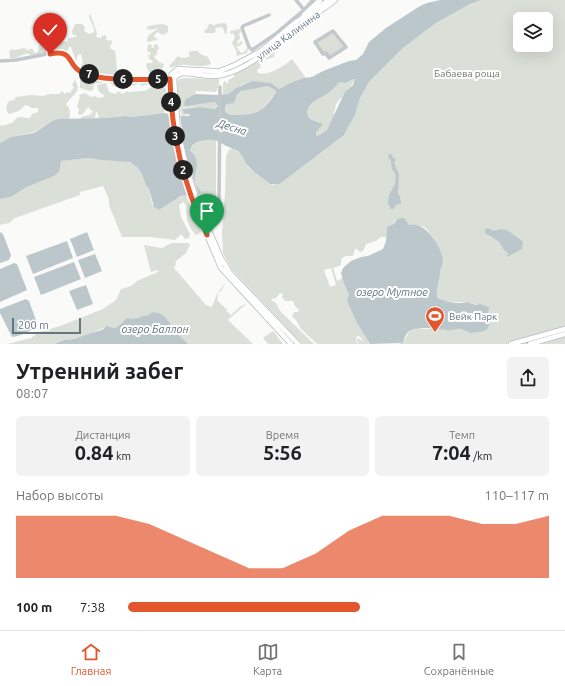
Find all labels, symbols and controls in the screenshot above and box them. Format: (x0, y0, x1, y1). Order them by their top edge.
street label: улица Калинина (255, 9, 322, 62)
map controls (513, 12, 553, 52)
button: layers (513, 12, 553, 52)
pin (33, 13, 67, 54)
icon: check (39, 19, 61, 41)
pin: 7 (79, 64, 99, 84)
text: 7 (86, 68, 92, 80)
park label: Бабаева роща (434, 68, 500, 79)
pin: 6 (113, 69, 133, 89)
pin: 5 (148, 69, 168, 89)
text: 6 (120, 73, 126, 85)
text: 5 (155, 73, 161, 85)
pin: 4 (161, 92, 181, 112)
text: 4 (168, 96, 174, 108)
water label: Десна (215, 116, 248, 137)
pin: 3 (165, 126, 185, 146)
text: 3 (172, 130, 178, 142)
pin: 2 (173, 160, 193, 180)
text: 2 (180, 164, 186, 176)
pin (190, 194, 224, 235)
icon: arrive (196, 200, 218, 222)
water label: озеро Мутное (356, 286, 428, 298)
sports icon: Вейк Парк (424, 305, 446, 333)
place label: Вейк Парк (449, 311, 497, 322)
scale bar (12, 316, 81, 335)
text: 200 m (18, 319, 49, 331)
water label: озеро Баллон (121, 323, 189, 335)
button: share (507, 357, 549, 399)
text: Утренний забег (16, 358, 183, 383)
text: 08:07 (16, 386, 49, 400)
text: Дистанция (75, 429, 130, 441)
text: Время (266, 429, 299, 441)
text: Темп (449, 429, 475, 441)
text: 0.84 (75, 441, 113, 464)
text: 5:56 (263, 441, 302, 464)
text: 7:04 (432, 441, 471, 464)
text: km (113, 450, 131, 462)
text: /km (471, 450, 492, 462)
text: Набор высоты (16, 488, 103, 502)
text: 110–117 m (484, 488, 549, 502)
text: 100 m (16, 600, 52, 614)
text: 7:38 (80, 600, 105, 614)
tab: Главная (71, 641, 111, 677)
tab: Карта (253, 641, 282, 677)
tab: Сохранённые (424, 641, 494, 677)

